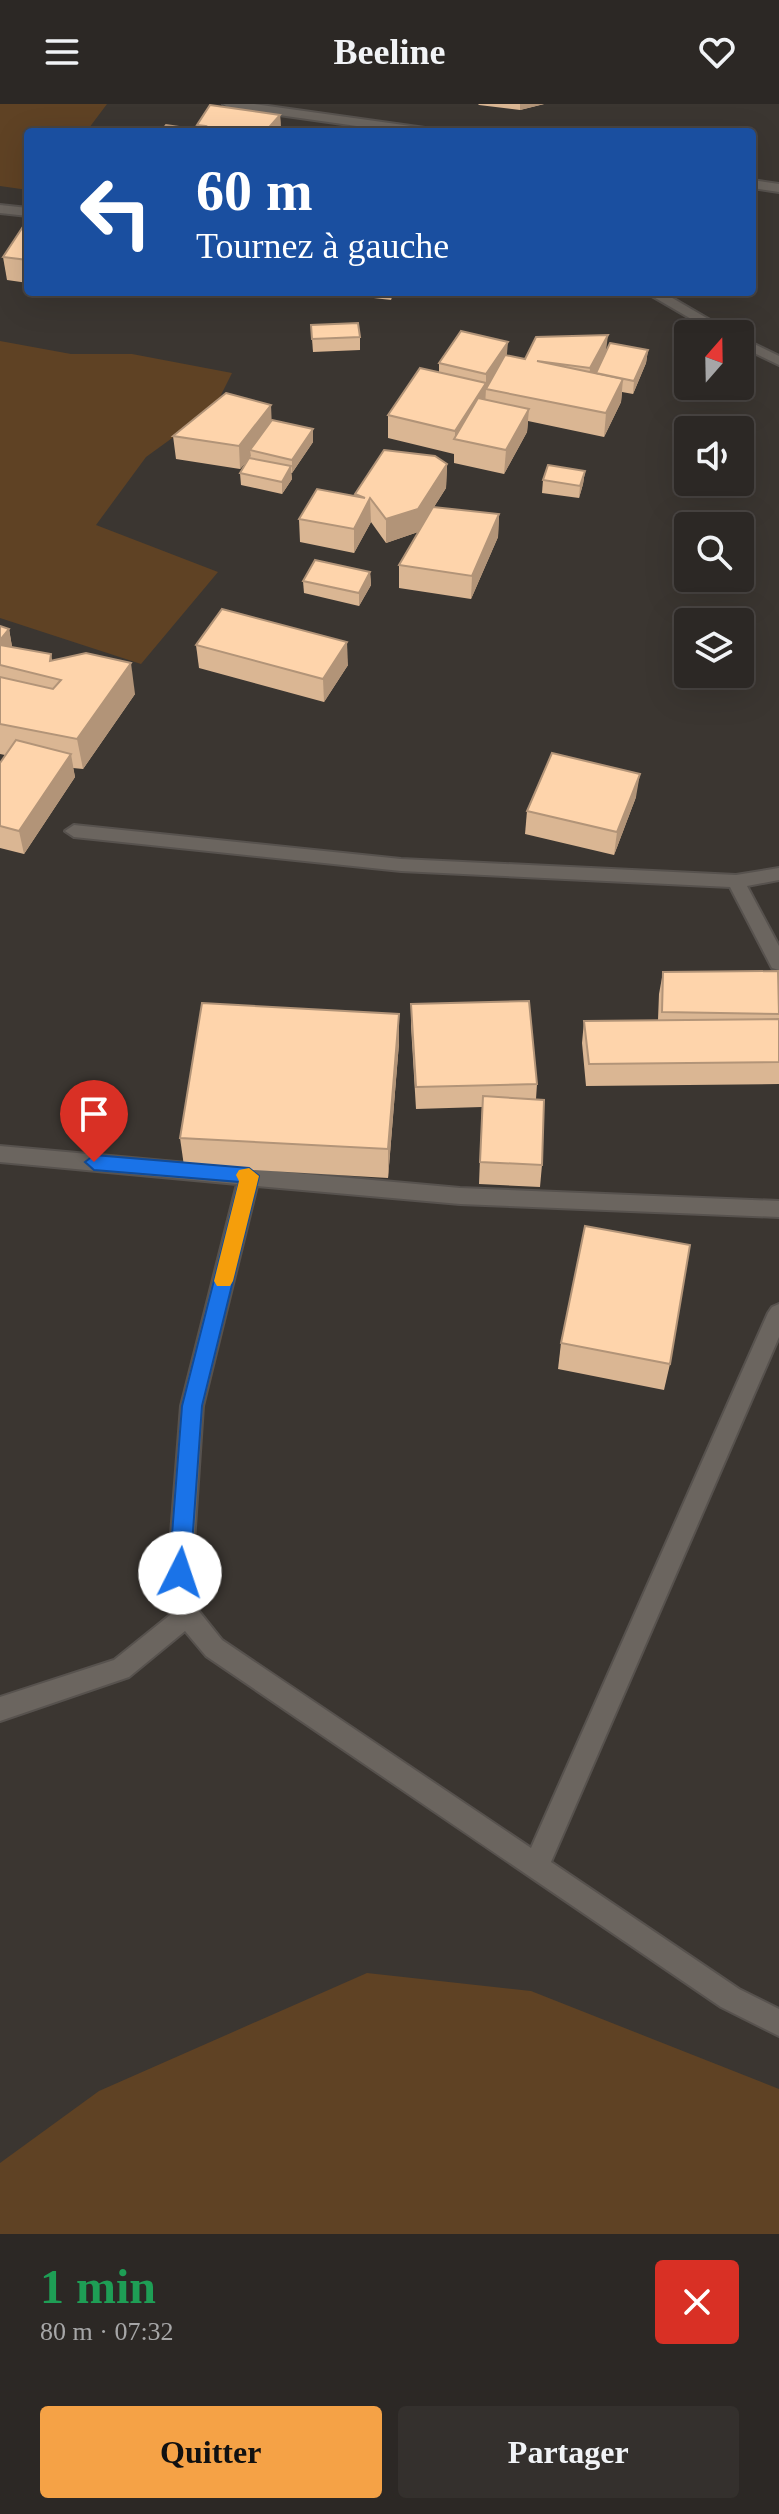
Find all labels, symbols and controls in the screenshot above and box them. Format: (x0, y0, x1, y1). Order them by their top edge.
icon: menu (40, 30, 84, 74)
icon: heart (695, 30, 739, 74)
text: Beeline (334, 32, 445, 72)
icon: left (64, 160, 168, 264)
text: 60 m (196, 160, 313, 222)
text: Tournez à gauche (196, 226, 449, 266)
north arrow (674, 320, 754, 400)
map controls (674, 320, 754, 688)
button: sound (674, 416, 754, 496)
button: search (674, 512, 754, 592)
button: layers (674, 608, 754, 688)
pin (60, 1080, 128, 1162)
icon: arrive (72, 1092, 116, 1136)
position arrow (138, 1531, 222, 1615)
text: 1 min (40, 2260, 156, 2313)
button: close (655, 2260, 739, 2344)
text: 80 m · 07:32 (40, 2317, 174, 2346)
button: Quitter (40, 2406, 382, 2498)
button: Partager (398, 2406, 739, 2498)

